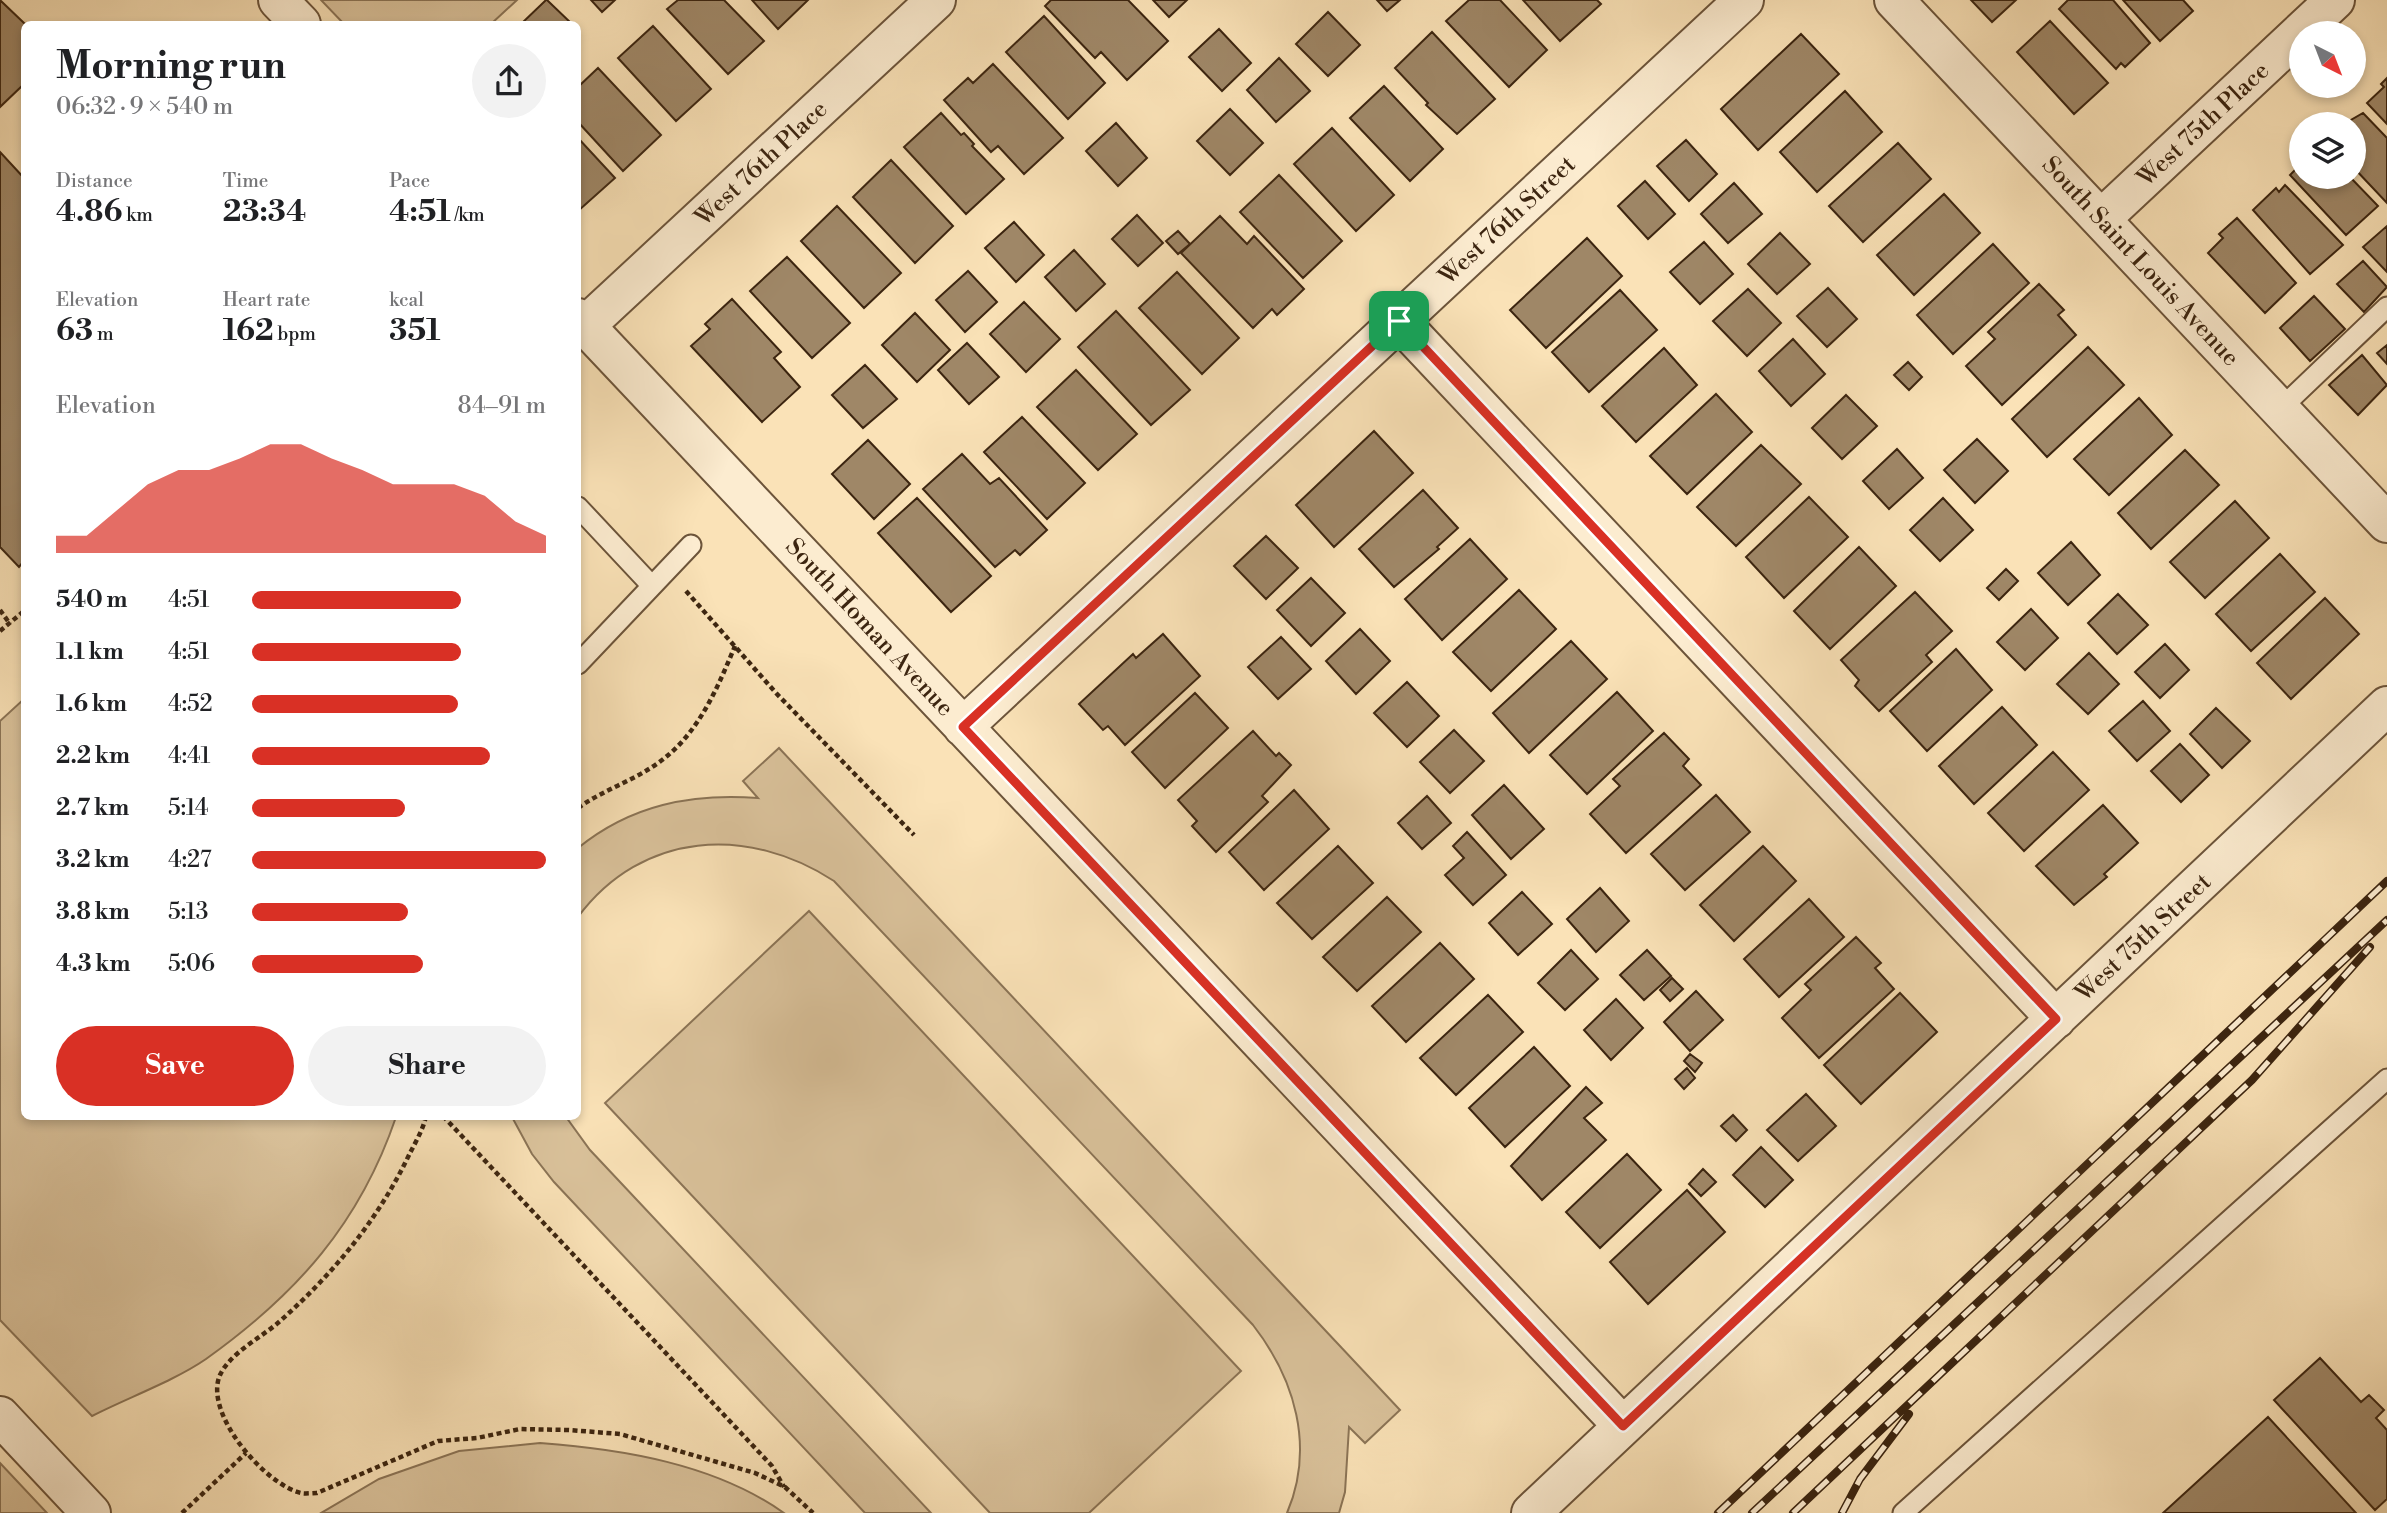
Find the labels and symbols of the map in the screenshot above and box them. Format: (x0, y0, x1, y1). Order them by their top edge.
north arrow (2289, 21, 2366, 98)
street label: West 75th Place (2131, 56, 2276, 194)
street label: West 76th Place (688, 95, 834, 233)
street label: West 76th Street (1433, 150, 1582, 292)
street label: South Saint Louis Avenue (2035, 150, 2245, 373)
pin (1369, 291, 1429, 351)
street label: South Homan Avenue (779, 532, 960, 723)
street label: West 75th Street (2069, 867, 2218, 1009)

